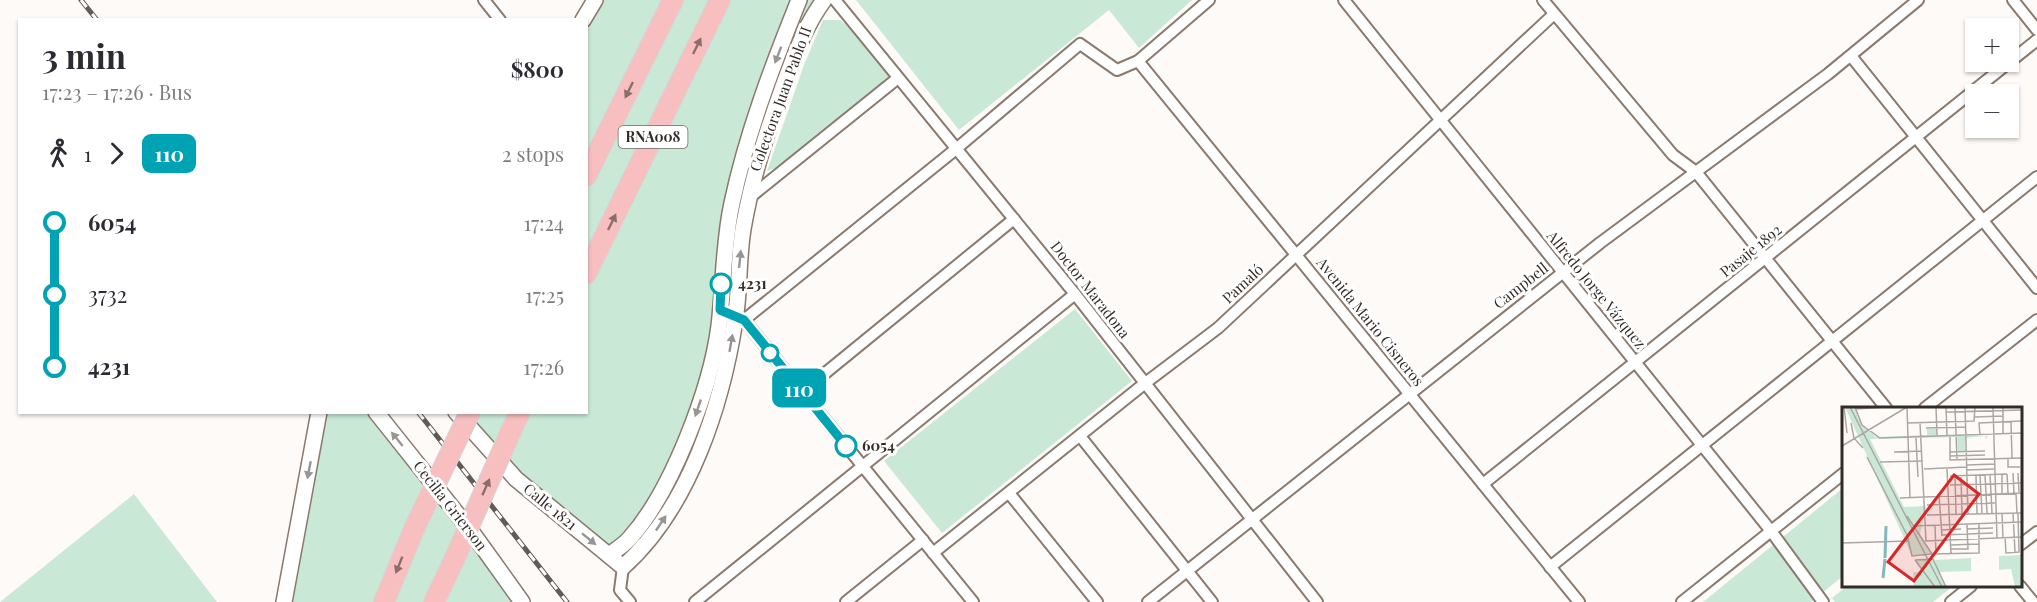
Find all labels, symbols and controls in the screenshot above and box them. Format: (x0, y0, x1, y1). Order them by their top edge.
map controls (1965, 18, 2019, 138)
button: + (1965, 18, 2019, 72)
street label: Colectora Juan Pablo II (745, 23, 816, 174)
text: 3 min (42, 33, 126, 77)
one-way arrow (693, 38, 702, 55)
one-way arrow (772, 46, 782, 64)
text: $800 (511, 54, 564, 84)
text: 17:23 – 17:26 · Bus (42, 78, 192, 105)
one-way arrow (624, 82, 634, 99)
button: − (1965, 84, 2019, 138)
road number: RNA008 (618, 126, 688, 148)
icon: walk (42, 137, 75, 170)
icon: forward (100, 137, 133, 170)
text: 110 (154, 139, 184, 167)
text: 1 (84, 140, 91, 167)
text: 2 stops (502, 140, 564, 167)
text: 6054 (88, 207, 136, 237)
text: 17:24 (524, 209, 564, 236)
one-way arrow (607, 213, 617, 230)
street label: Pasaje 1892 (1715, 219, 1785, 281)
street label: Alfredo Jorge Vázquez (1542, 225, 1651, 353)
street label: Doctor Maradona (1047, 237, 1135, 342)
one-way arrow (735, 249, 745, 268)
street label: Avenida Mario Cisneros (1312, 252, 1429, 390)
street label: Campbell (1489, 257, 1552, 313)
street label: Pamaló (1217, 259, 1267, 307)
marker: 4231 (710, 273, 732, 295)
place label: 4231 (738, 273, 767, 293)
text: 3732 (88, 279, 127, 309)
text: 17:25 (525, 281, 564, 308)
one-way arrow (727, 333, 736, 352)
unlabelled marker (761, 344, 779, 362)
text: 4231 (88, 351, 130, 381)
text: 17:26 (523, 353, 564, 380)
line badge: 110 (764, 368, 834, 408)
text: 110 (784, 374, 814, 402)
one-way arrow (692, 399, 702, 417)
inset map (1842, 407, 2022, 587)
one-way arrow (391, 432, 404, 447)
marker: 6054 (835, 435, 857, 457)
place label: 6054 (862, 435, 895, 455)
street label: Cecilia Grierson (409, 456, 492, 555)
one-way arrow (304, 461, 313, 480)
one-way arrow (481, 477, 491, 495)
street label: Calle 1821 (520, 478, 582, 534)
one-way arrow (655, 516, 667, 532)
one-way arrow (581, 532, 596, 545)
one-way arrow (394, 557, 404, 575)

